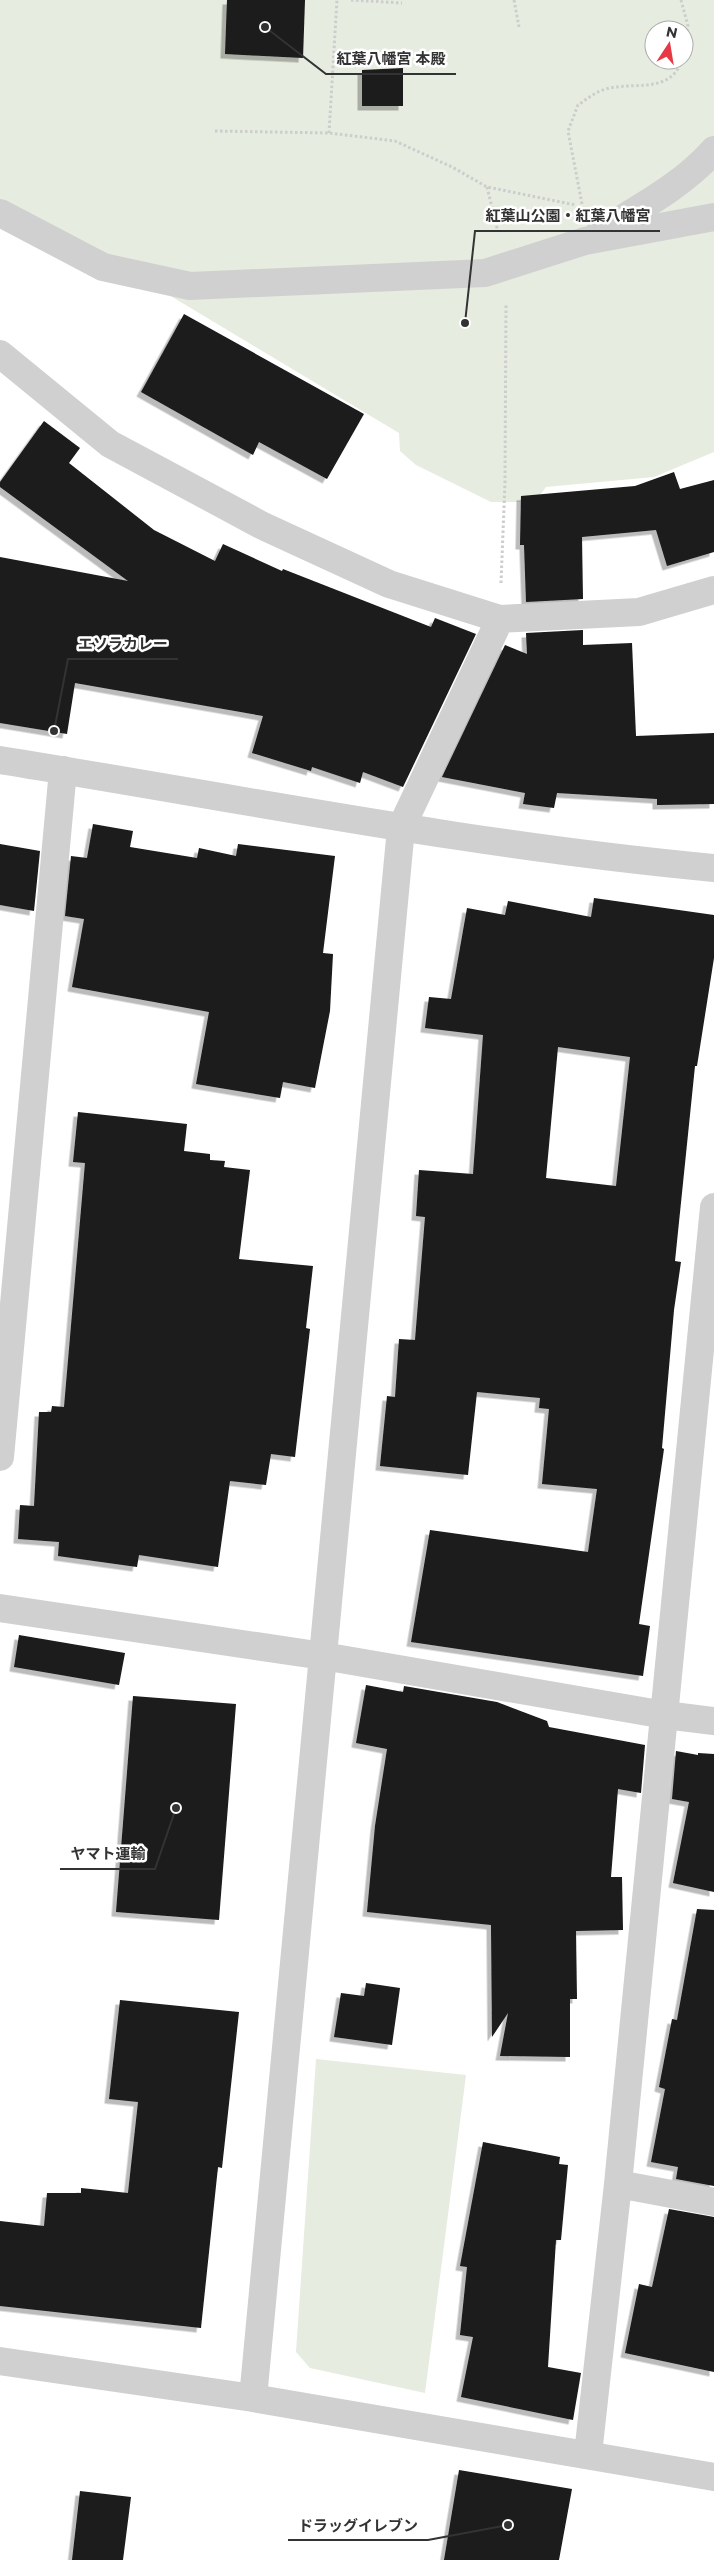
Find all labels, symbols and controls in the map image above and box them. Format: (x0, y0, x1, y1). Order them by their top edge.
north arrow (644, 20, 694, 70)
text: N (664, 22, 679, 42)
callout: 紅葉八幡宮 本殿 (326, 44, 456, 74)
text: 紅葉八幡宮 本殿 (336, 49, 446, 68)
callout: 紅葉山公園・紅葉八幡宮 (475, 201, 660, 231)
text: 紅葉山公園・紅葉八幡宮 (485, 206, 651, 225)
callout: エソラカレー (68, 629, 178, 659)
text: エソラカレー (78, 634, 168, 653)
callout: ヤマト運輸 (60, 1839, 155, 1869)
text: ヤマト運輸 (70, 1844, 146, 1863)
callout: ドラッグイレブン (288, 2510, 428, 2540)
text: ドラッグイレブン (298, 2516, 418, 2535)

